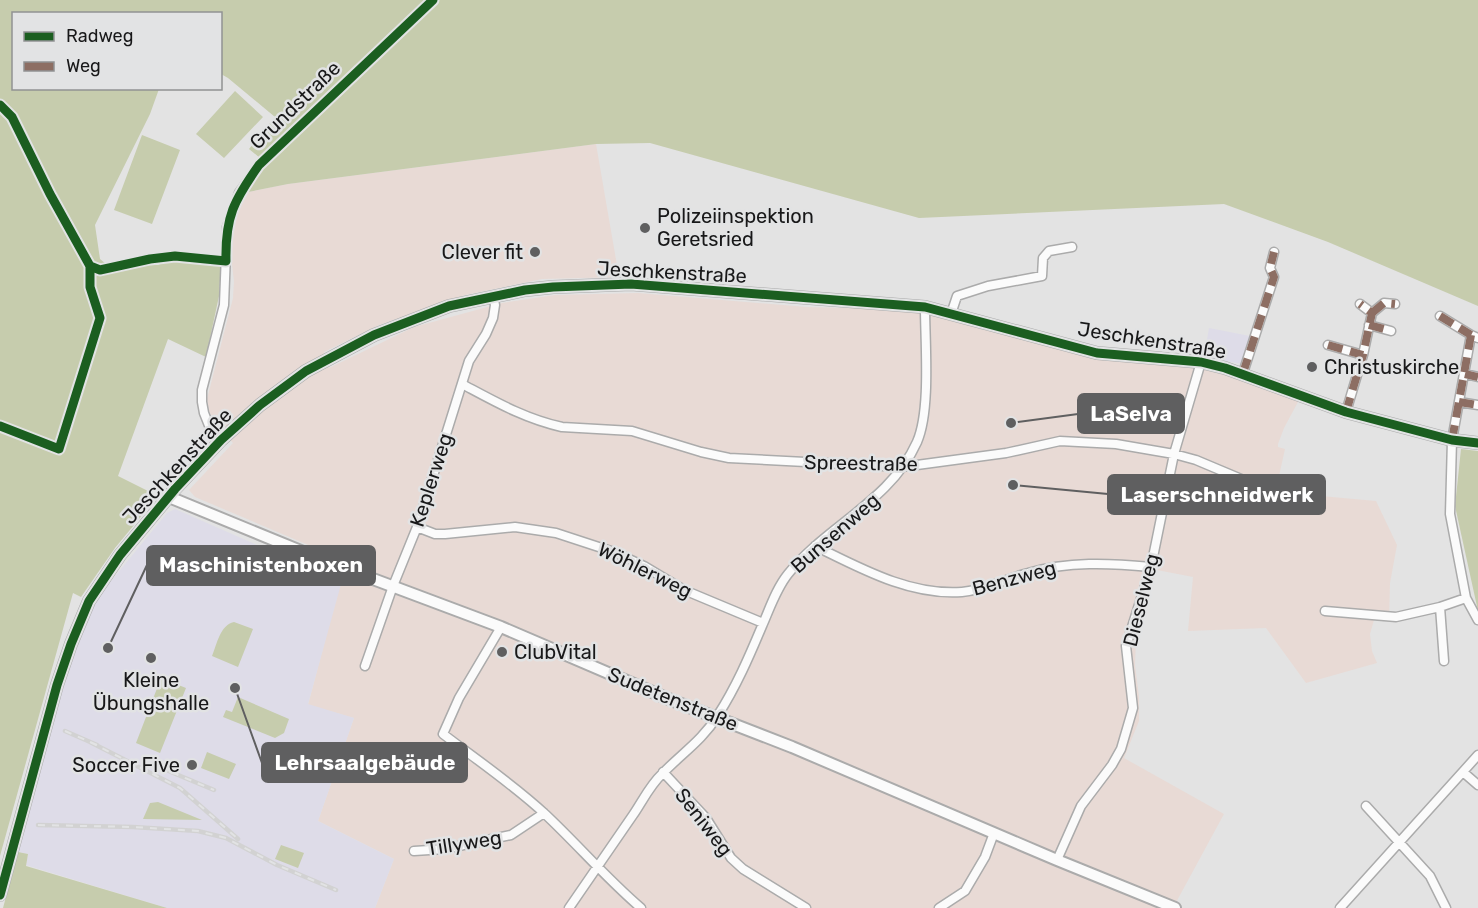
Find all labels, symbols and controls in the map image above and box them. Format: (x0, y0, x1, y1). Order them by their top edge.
legend (12, 12, 222, 90)
text: Radweg (66, 25, 133, 47)
text: Weg (66, 55, 101, 77)
street label: Grundstraße (245, 56, 345, 154)
place label: Polizeiinspektion Geretsried (657, 204, 814, 251)
marker: Polizeiinspektion Geretsried (638, 221, 652, 235)
place label: Clever fit (442, 240, 523, 264)
marker: Clever fit (528, 245, 542, 259)
street label: Jeschkenstraße (597, 256, 747, 288)
street label: Jeschkenstraße (1076, 316, 1228, 364)
place label: Christuskirche (1324, 355, 1459, 379)
marker: Christuskirche (1305, 360, 1319, 374)
callout: LaSelva (1078, 394, 1184, 433)
text: LaSelva (1090, 401, 1172, 426)
street label: Jeschkenstraße (117, 403, 237, 529)
street label: Keplerweg (405, 430, 457, 530)
street label: Spreestraße (804, 450, 918, 476)
callout: Laserschneidwerk (1108, 475, 1325, 514)
text: Laserschneidwerk (1121, 482, 1314, 507)
street label: Bunsenweg (786, 488, 884, 578)
street label: Wöhlerweg (594, 537, 696, 603)
callout: Maschinistenboxen (147, 546, 375, 585)
street label: Dieselweg (1118, 551, 1164, 649)
text: Maschinistenboxen (159, 552, 363, 577)
street label: Benzweg (969, 555, 1059, 601)
place label: ClubVital (514, 640, 597, 664)
marker: ClubVital (495, 645, 509, 659)
marker: Kleine Übungshalle (144, 651, 158, 665)
street label: Sudetenstraße (604, 662, 742, 736)
place label: Kleine Übungshalle (93, 668, 209, 715)
callout: Lehrsaalgebäude (262, 743, 467, 782)
text: Lehrsaalgebäude (274, 750, 456, 775)
place label: Soccer Five (72, 753, 180, 777)
marker: Soccer Five (185, 758, 199, 772)
street label: Seniweg (670, 783, 738, 861)
street label: Tillyweg (425, 825, 503, 861)

